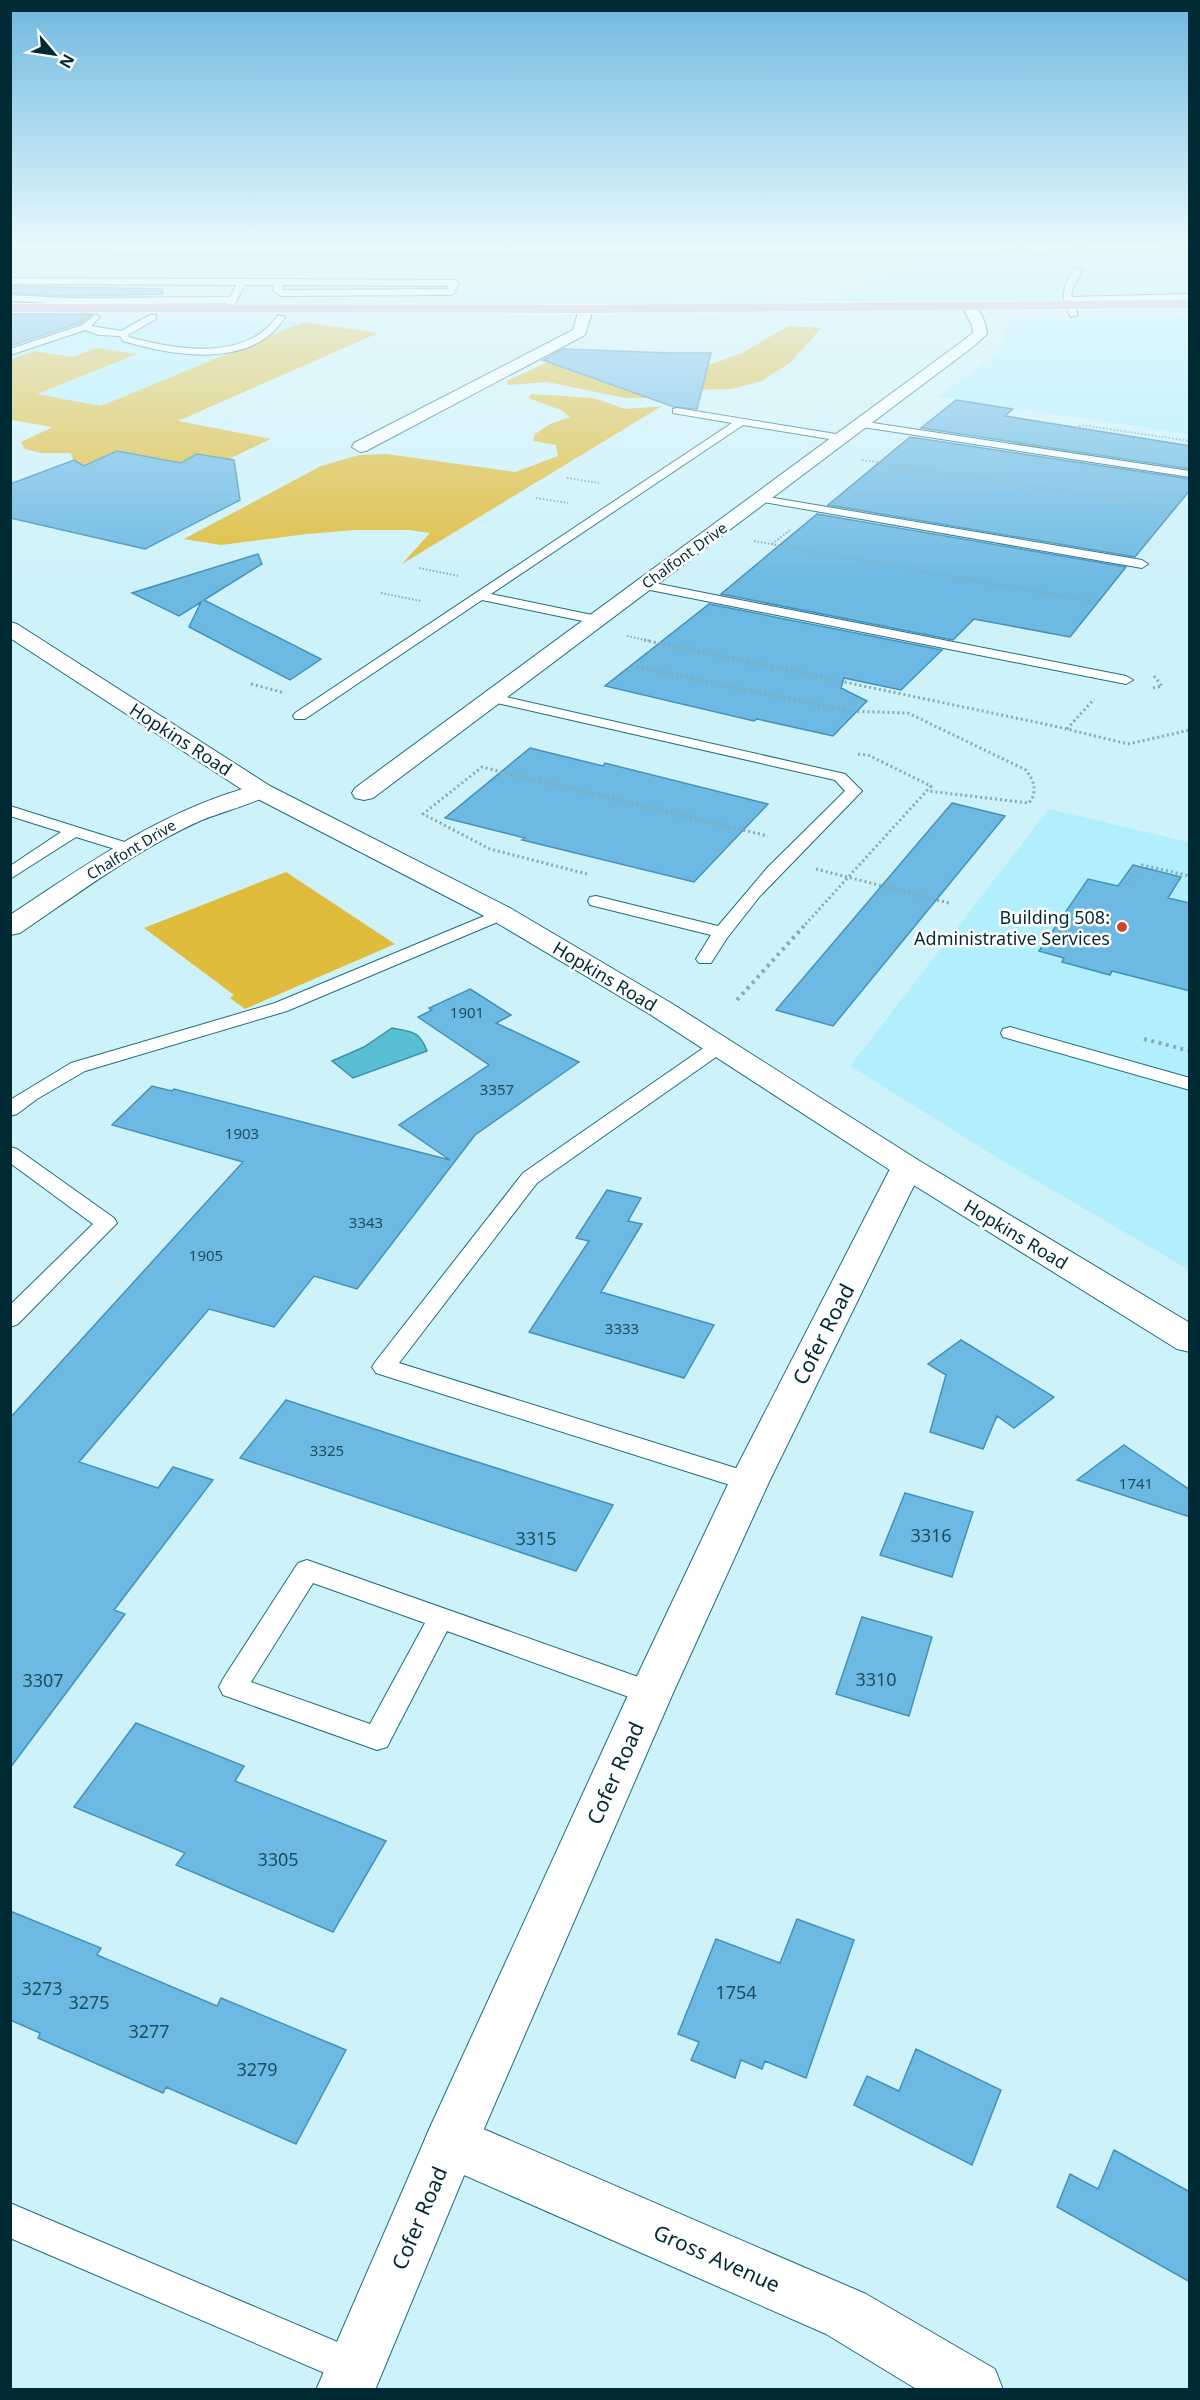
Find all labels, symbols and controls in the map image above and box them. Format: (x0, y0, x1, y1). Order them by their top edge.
north arrow (24, 24, 84, 84)
text: N (54, 50, 80, 72)
street label: Chalfont Drive (637, 517, 731, 593)
street label: Hopkins Road (125, 697, 237, 781)
street label: Chalfont Drive (83, 814, 179, 884)
place label: Building 508: Administrative Services (914, 905, 1110, 950)
marker: Building 508: Administrative Services (1115, 920, 1129, 934)
street label: Hopkins Road (549, 936, 661, 1016)
house number: 1901 (450, 1002, 484, 1022)
house number: 3357 (480, 1079, 514, 1099)
house number: 1903 (225, 1123, 259, 1143)
street label: Hopkins Road (960, 1194, 1072, 1274)
house number: 3343 (349, 1212, 383, 1232)
house number: 1905 (189, 1245, 223, 1265)
street label: Cofer Road (786, 1279, 860, 1389)
house number: 3333 (605, 1318, 639, 1338)
house number: 3325 (310, 1440, 344, 1460)
house number: 1741 (1119, 1473, 1153, 1493)
house number: 3316 (910, 1523, 952, 1547)
house number: 3315 (515, 1526, 557, 1550)
house number: 3310 (855, 1667, 897, 1691)
house number: 3307 (22, 1668, 64, 1692)
street label: Cofer Road (580, 1717, 650, 1829)
house number: 3305 (257, 1847, 299, 1871)
house number: 3273 (21, 1976, 63, 2000)
house number: 1754 (715, 1980, 757, 2004)
house number: 3275 (68, 1990, 110, 2014)
house number: 3277 (128, 2019, 170, 2043)
house number: 3279 (236, 2057, 278, 2081)
street label: Cofer Road (385, 2162, 453, 2274)
street label: Gross Avenue (649, 2218, 785, 2298)

